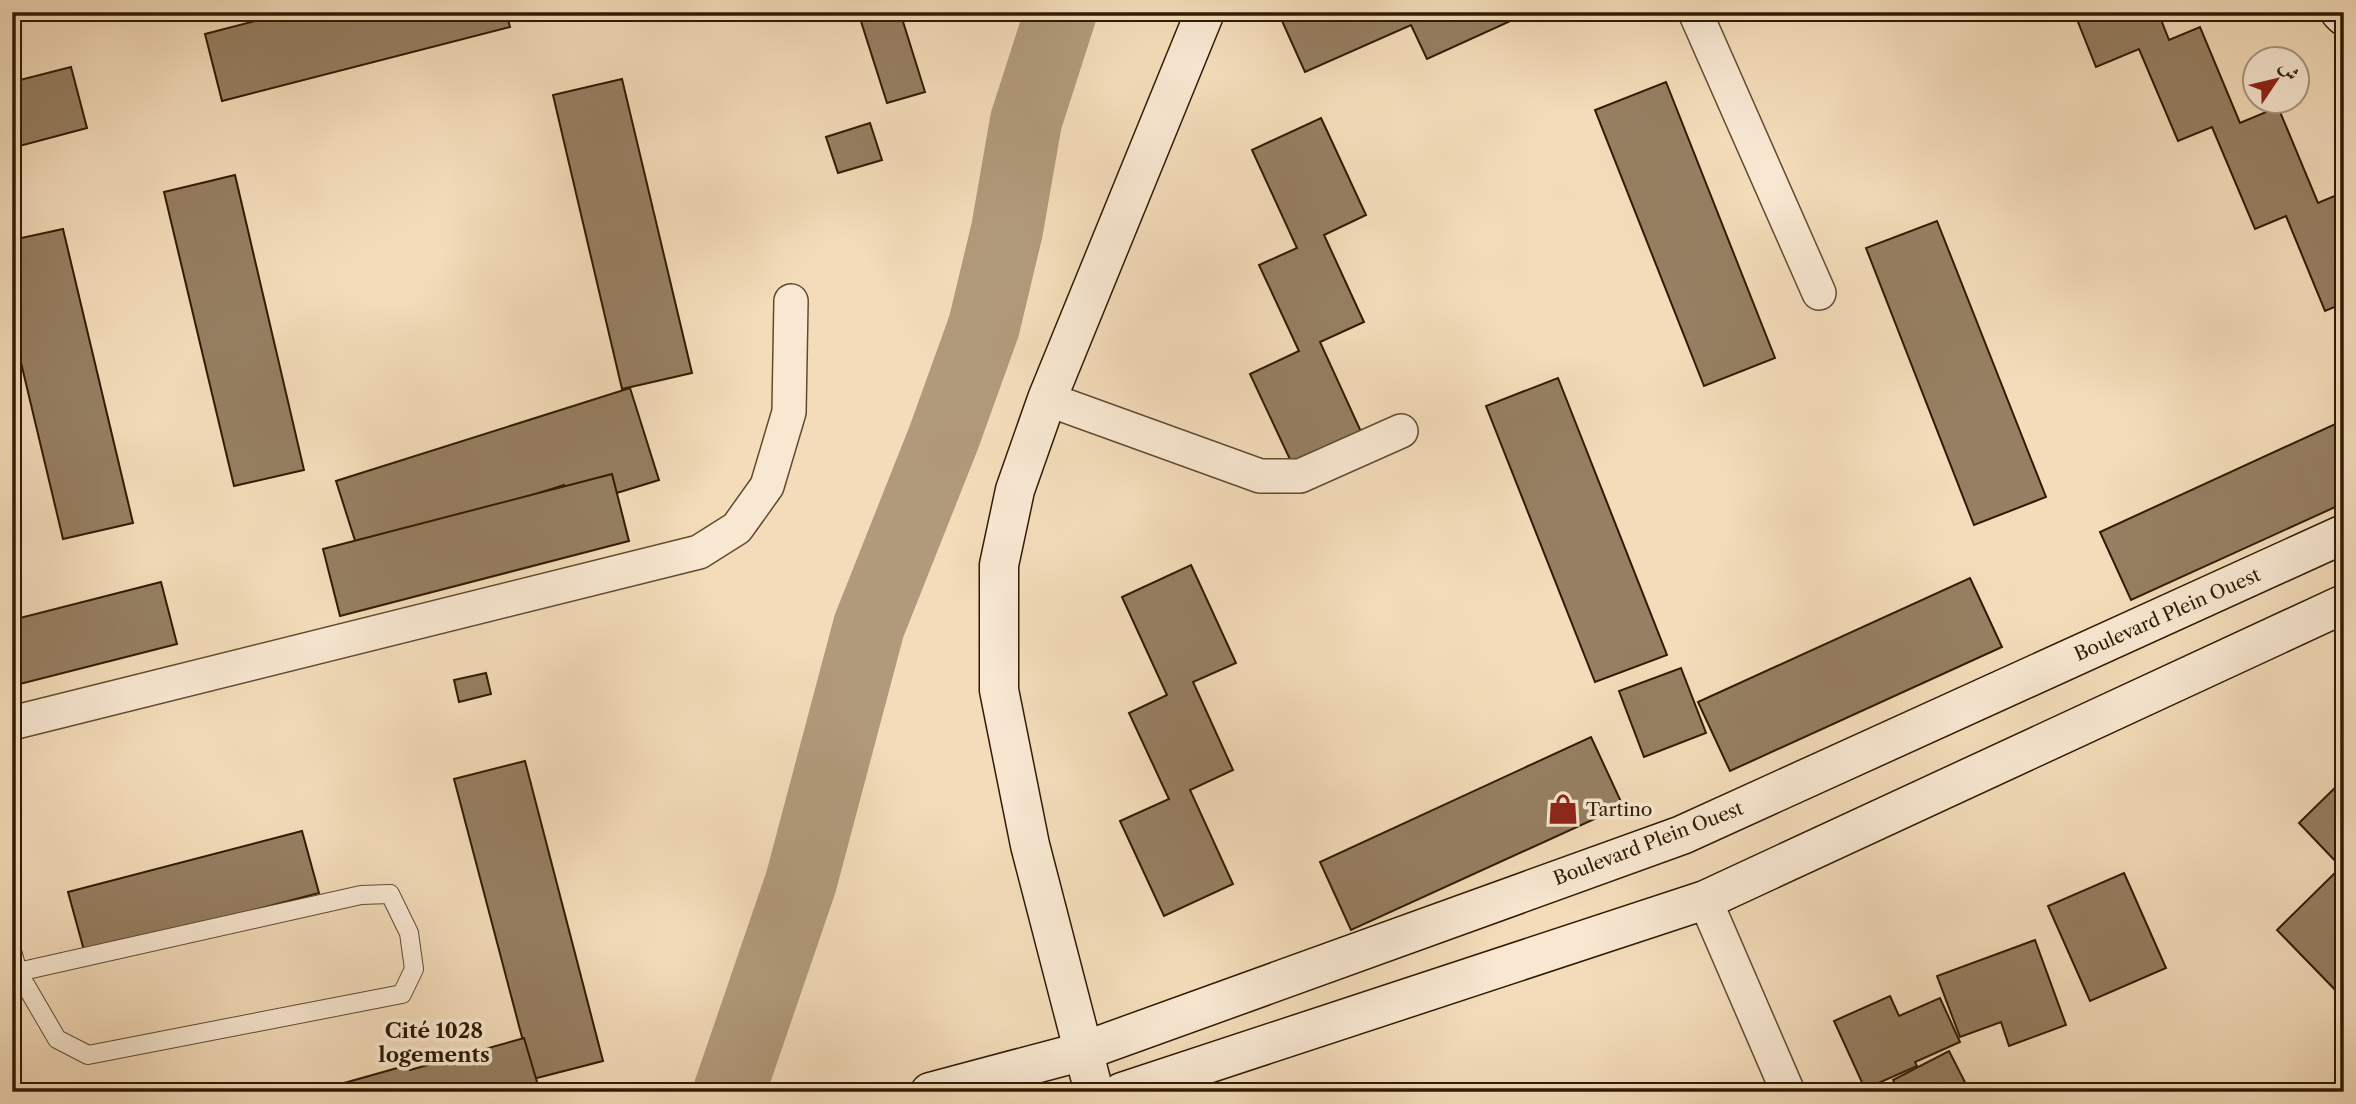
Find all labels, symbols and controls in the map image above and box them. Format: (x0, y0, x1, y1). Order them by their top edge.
north arrow (2240, 46, 2310, 116)
text: ش (2275, 56, 2304, 85)
street label: Boulevard Plein Ouest (2071, 563, 2264, 666)
shop icon: Tartino (1546, 792, 1580, 826)
street label: Boulevard Plein Ouest (1550, 797, 1747, 890)
place label: Tartino (1586, 798, 1652, 821)
district label: Cité 1028 logements (378, 1018, 490, 1067)

